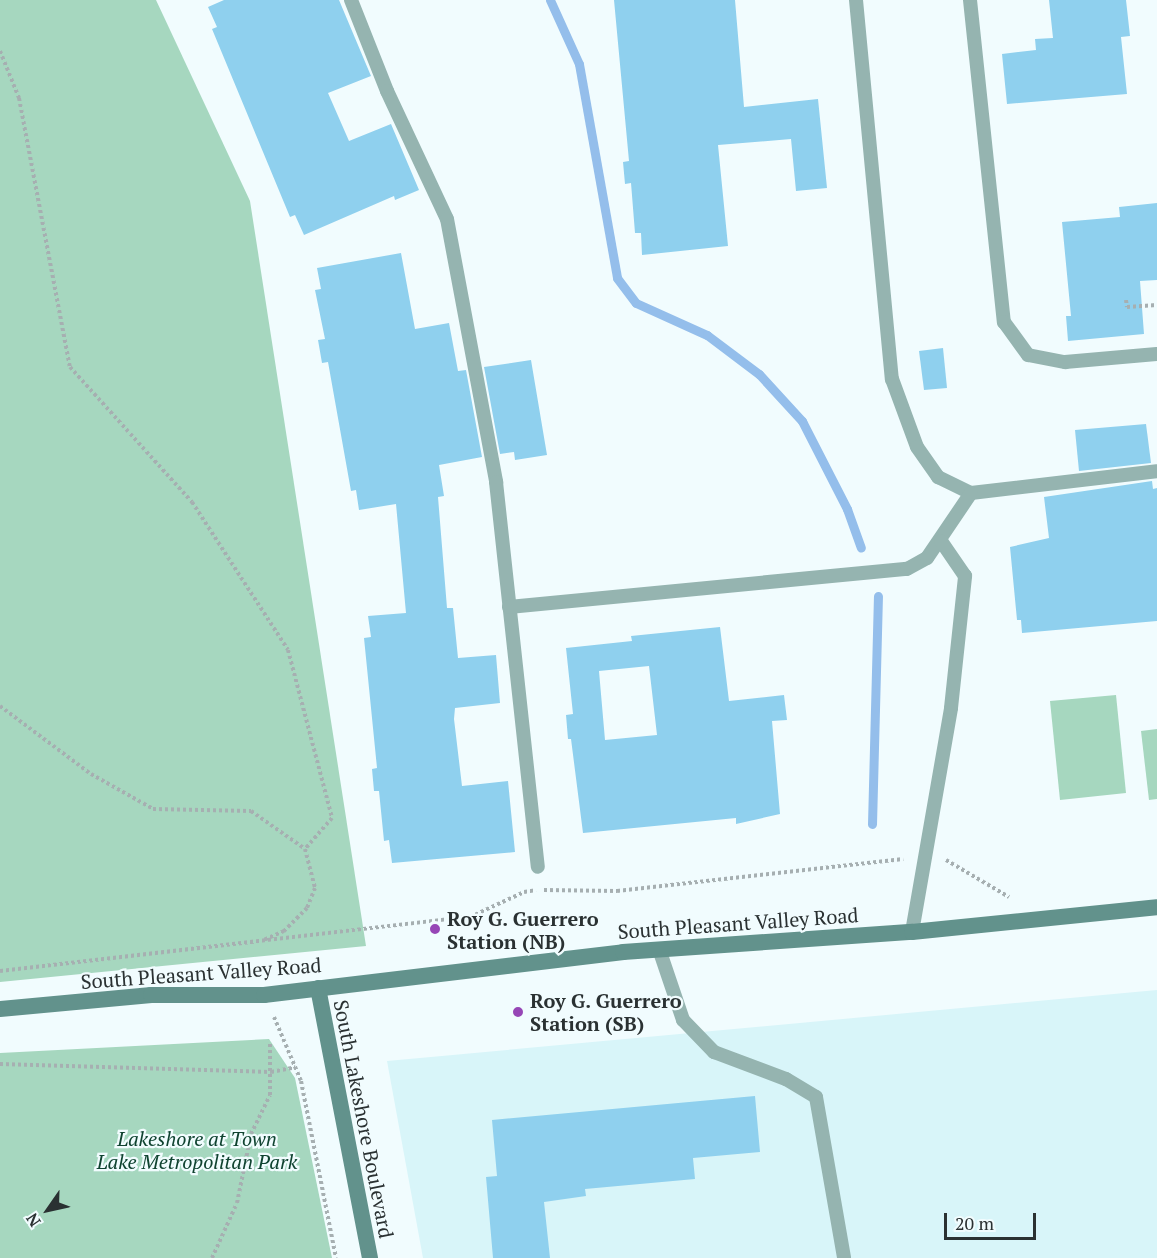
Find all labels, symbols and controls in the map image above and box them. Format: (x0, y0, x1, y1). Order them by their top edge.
street label: South Pleasant Valley Road (617, 903, 859, 943)
place label: Roy G. Guerrero Station (NB) (447, 906, 599, 953)
marker: Roy G. Guerrero Station (NB) (428, 922, 442, 936)
street label: South Pleasant Valley Road (80, 953, 322, 993)
place label: Roy G. Guerrero Station (SB) (530, 988, 682, 1035)
street label: South Lakeshore Boulevard (329, 998, 399, 1240)
marker: Roy G. Guerrero Station (SB) (511, 1005, 525, 1019)
park label: Lakeshore at Town Lake Metropolitan Park (97, 1127, 297, 1174)
north arrow (18, 1180, 78, 1240)
scale bar (947, 1201, 1038, 1239)
text: N (21, 1209, 46, 1231)
text: 20 m (955, 1211, 994, 1235)

